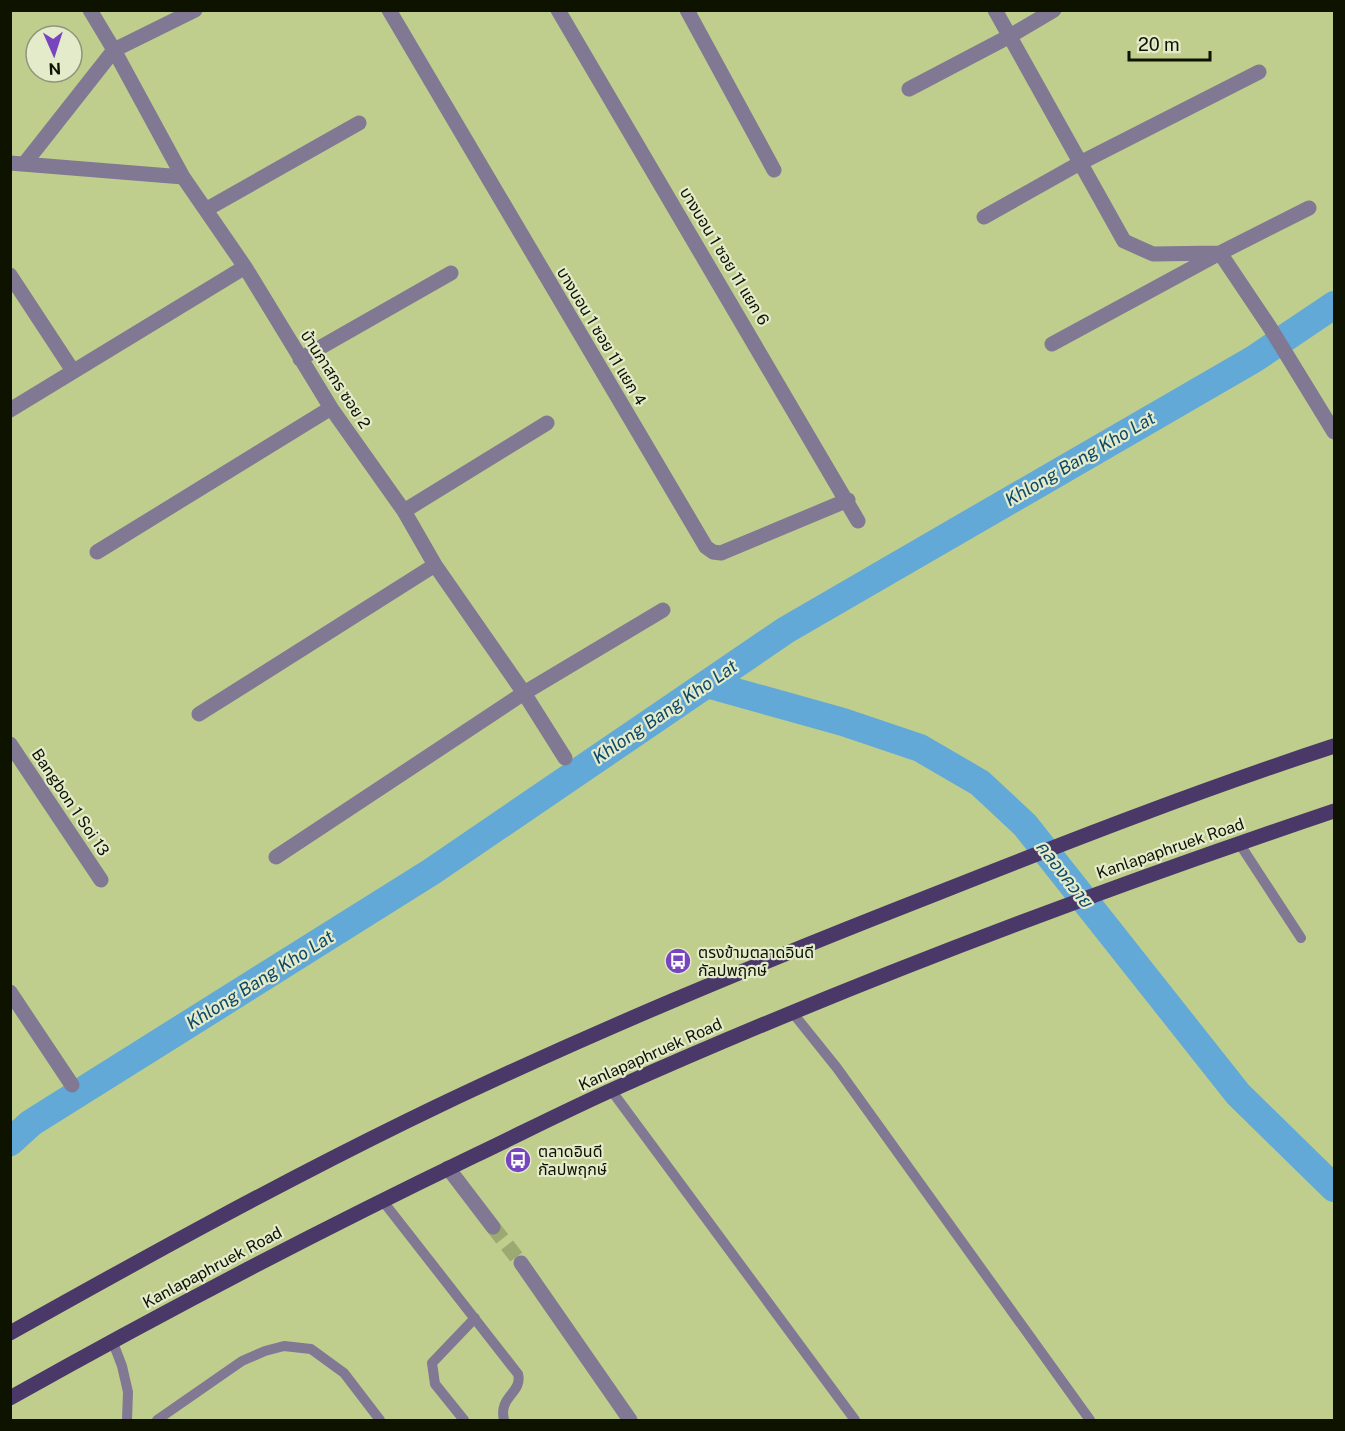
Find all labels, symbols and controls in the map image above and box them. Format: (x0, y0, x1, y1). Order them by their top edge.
north arrow (24, 24, 84, 84)
scale bar (1129, 24, 1210, 62)
text: 20 m (1138, 34, 1180, 55)
text: N (48, 59, 62, 78)
street label: บางบอน 1 ซอย 11 แยก 6 (676, 184, 773, 329)
street label: บางบอน 1 ซอย 11 แยก 4 (553, 264, 650, 409)
street label: บ้านภาสกร ซอย 2 (297, 326, 374, 432)
water label: Khlong Bang Kho Lat (1001, 407, 1159, 510)
water label: Khlong Bang Kho Lat (588, 655, 741, 768)
street label: Bangbon 1 Soi 13 (28, 745, 113, 859)
street label: Kanlapaphruek Road (1094, 814, 1246, 883)
water label: คลองควาย (1032, 836, 1098, 912)
water label: Khlong Bang Kho Lat (182, 926, 337, 1033)
place label: ตรงข้ามตลาดอินดี กัลปพฤกษ์ (698, 943, 814, 980)
bus stop icon: ตรงข้ามตลาดอินดี กัลปพฤกษ์ (663, 946, 693, 976)
street label: Kanlapaphruek Road (576, 1014, 725, 1095)
place label: ตลาดอินดี กัลปพฤกษ์ (538, 1142, 607, 1179)
bus stop icon: ตลาดอินดี กัลปพฤกษ์ (503, 1145, 533, 1175)
street label: Kanlapaphruek Road (139, 1223, 285, 1312)

